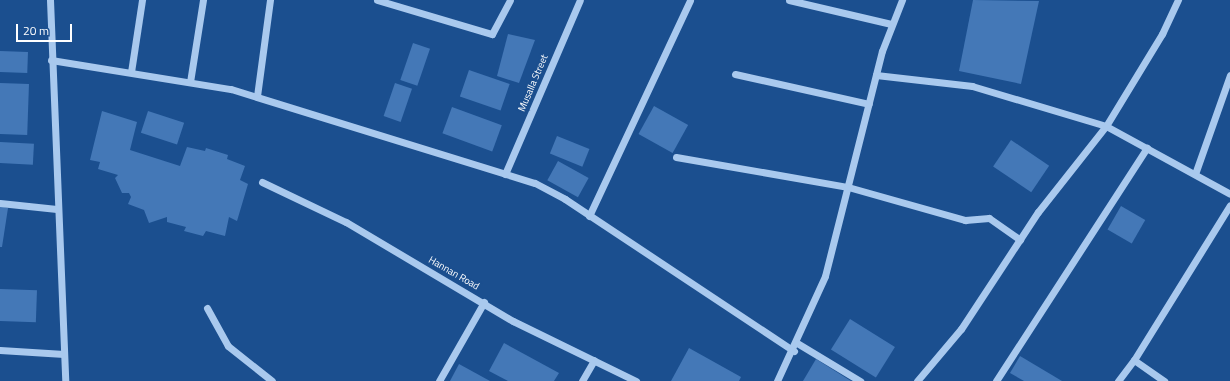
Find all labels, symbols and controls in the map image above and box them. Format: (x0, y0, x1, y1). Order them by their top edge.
scale bar (18, 16, 74, 42)
text: 20 m (23, 21, 49, 40)
street label: Musalla Street (516, 53, 550, 113)
street label: Hannan Road (426, 254, 482, 292)

